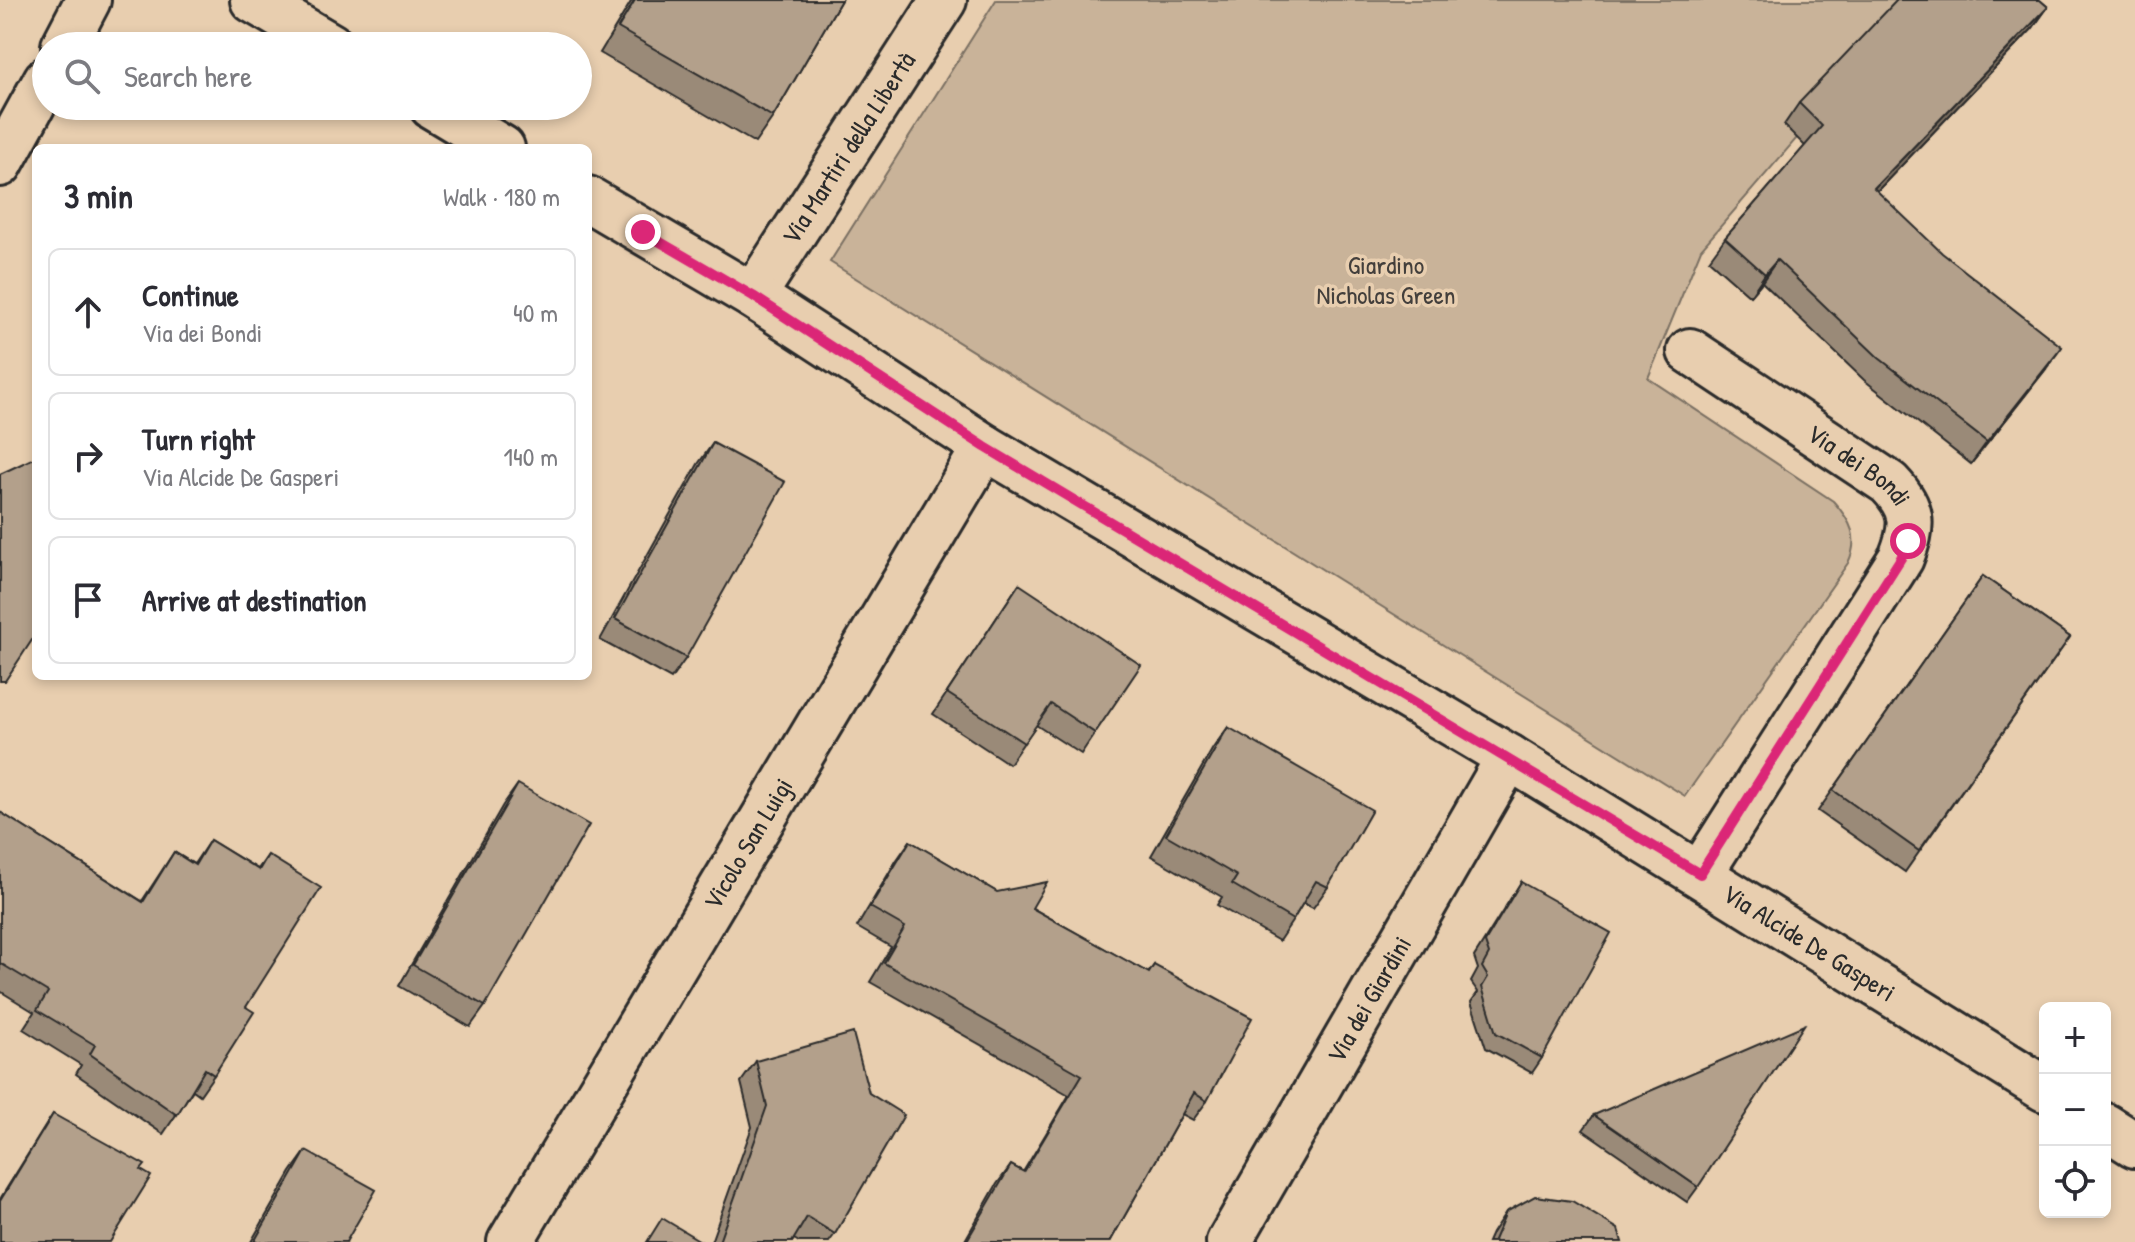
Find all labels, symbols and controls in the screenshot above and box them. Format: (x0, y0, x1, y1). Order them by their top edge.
search box (32, 32, 592, 120)
street label: Via Martiri della Libertà (773, 45, 923, 251)
icon: search (60, 54, 104, 98)
text: Search here (124, 56, 252, 96)
text: 3 min (64, 173, 133, 219)
text: Walk · 180 m (443, 179, 560, 214)
route end (625, 214, 661, 250)
park label: Giardino Nicholas Green (1316, 247, 1456, 312)
text: Continue (142, 275, 239, 315)
icon: ahead (66, 290, 110, 334)
text: 40 m (513, 295, 558, 330)
text: Via dei Bondi (142, 315, 262, 350)
street label: Via dei Bondi (1800, 415, 1920, 512)
text: Turn right (142, 419, 255, 459)
icon: right (66, 434, 110, 478)
text: 140 m (504, 439, 558, 474)
text: Via Alcide De Gasperi (142, 459, 339, 494)
route start (1890, 523, 1926, 559)
icon: arrive (66, 578, 110, 622)
text: Arrive at destination (142, 580, 367, 620)
street label: Vicolo San Luigi (695, 771, 800, 916)
street label: Via Alcide De Gasperi (1716, 876, 1902, 1009)
street label: Via dei Giardini (1318, 929, 1419, 1069)
map controls (2039, 1002, 2111, 1218)
button: + (2039, 1002, 2111, 1074)
button: − (2039, 1074, 2111, 1146)
button: locate (2039, 1146, 2111, 1218)

